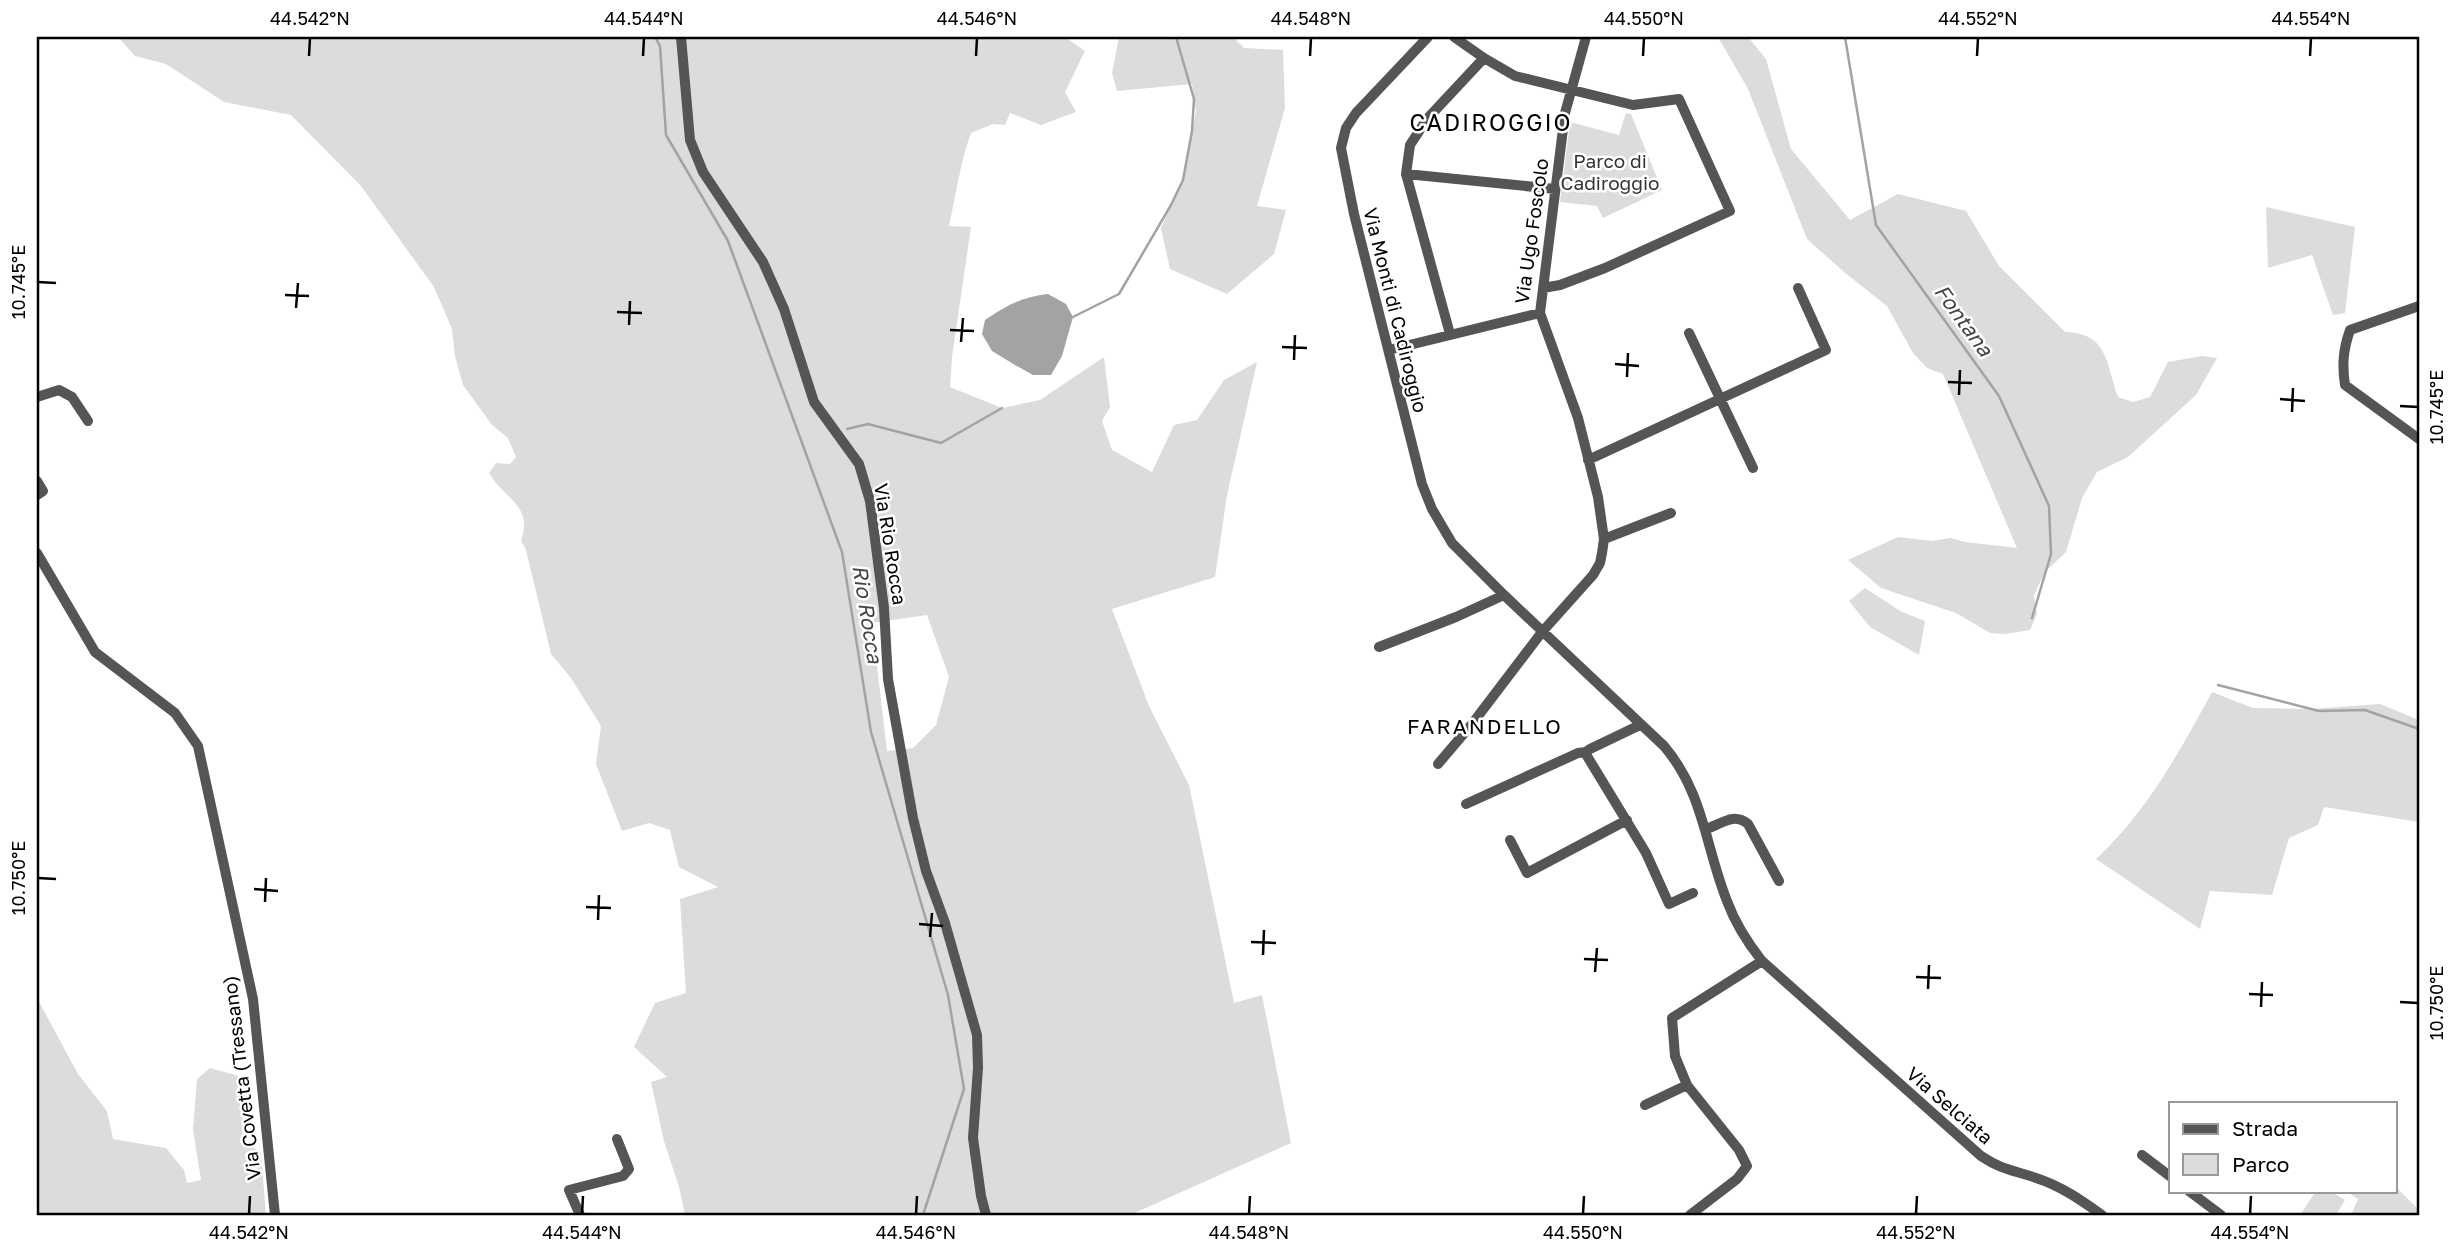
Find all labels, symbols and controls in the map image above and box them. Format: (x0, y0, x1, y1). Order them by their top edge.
text: 44.542°N (270, 7, 350, 29)
text: 44.544°N (604, 7, 684, 29)
text: 44.546°N (937, 7, 1017, 29)
text: 44.548°N (1271, 7, 1351, 29)
text: 44.550°N (1604, 7, 1684, 29)
text: 44.552°N (1938, 7, 2018, 29)
text: 44.554°N (2271, 7, 2351, 29)
district label: CADIROGGIO (1409, 108, 1573, 136)
park label: Parco di Cadiroggio (1561, 149, 1659, 194)
street label: Via Ugo Foscolo (1509, 157, 1553, 305)
street label: Via Monti di Cadiroggio (1359, 205, 1433, 415)
text: 10.745°E (7, 245, 29, 319)
water label: Fontana (1929, 279, 1999, 362)
text: 10.745°E (2425, 370, 2447, 444)
street label: Via Rio Rocca (870, 481, 912, 607)
water label: Rio Rocca (847, 563, 889, 666)
district label: FARANDELLO (1407, 713, 1563, 739)
text: 10.750°E (7, 841, 29, 915)
text: 10.750°E (2425, 966, 2447, 1040)
street label: Via Covetta (Tressano) (217, 974, 265, 1182)
street label: Via Selciata (1902, 1061, 1998, 1149)
legend (2169, 1102, 2396, 1192)
text: Strada (2232, 1115, 2298, 1141)
text: Parco (2232, 1151, 2289, 1177)
text: 44.542°N (209, 1221, 289, 1243)
text: 44.544°N (542, 1221, 622, 1243)
text: 44.546°N (876, 1221, 956, 1243)
text: 44.548°N (1209, 1221, 1289, 1243)
text: 44.550°N (1543, 1221, 1623, 1243)
text: 44.552°N (1876, 1221, 1956, 1243)
text: 44.554°N (2210, 1221, 2290, 1243)

